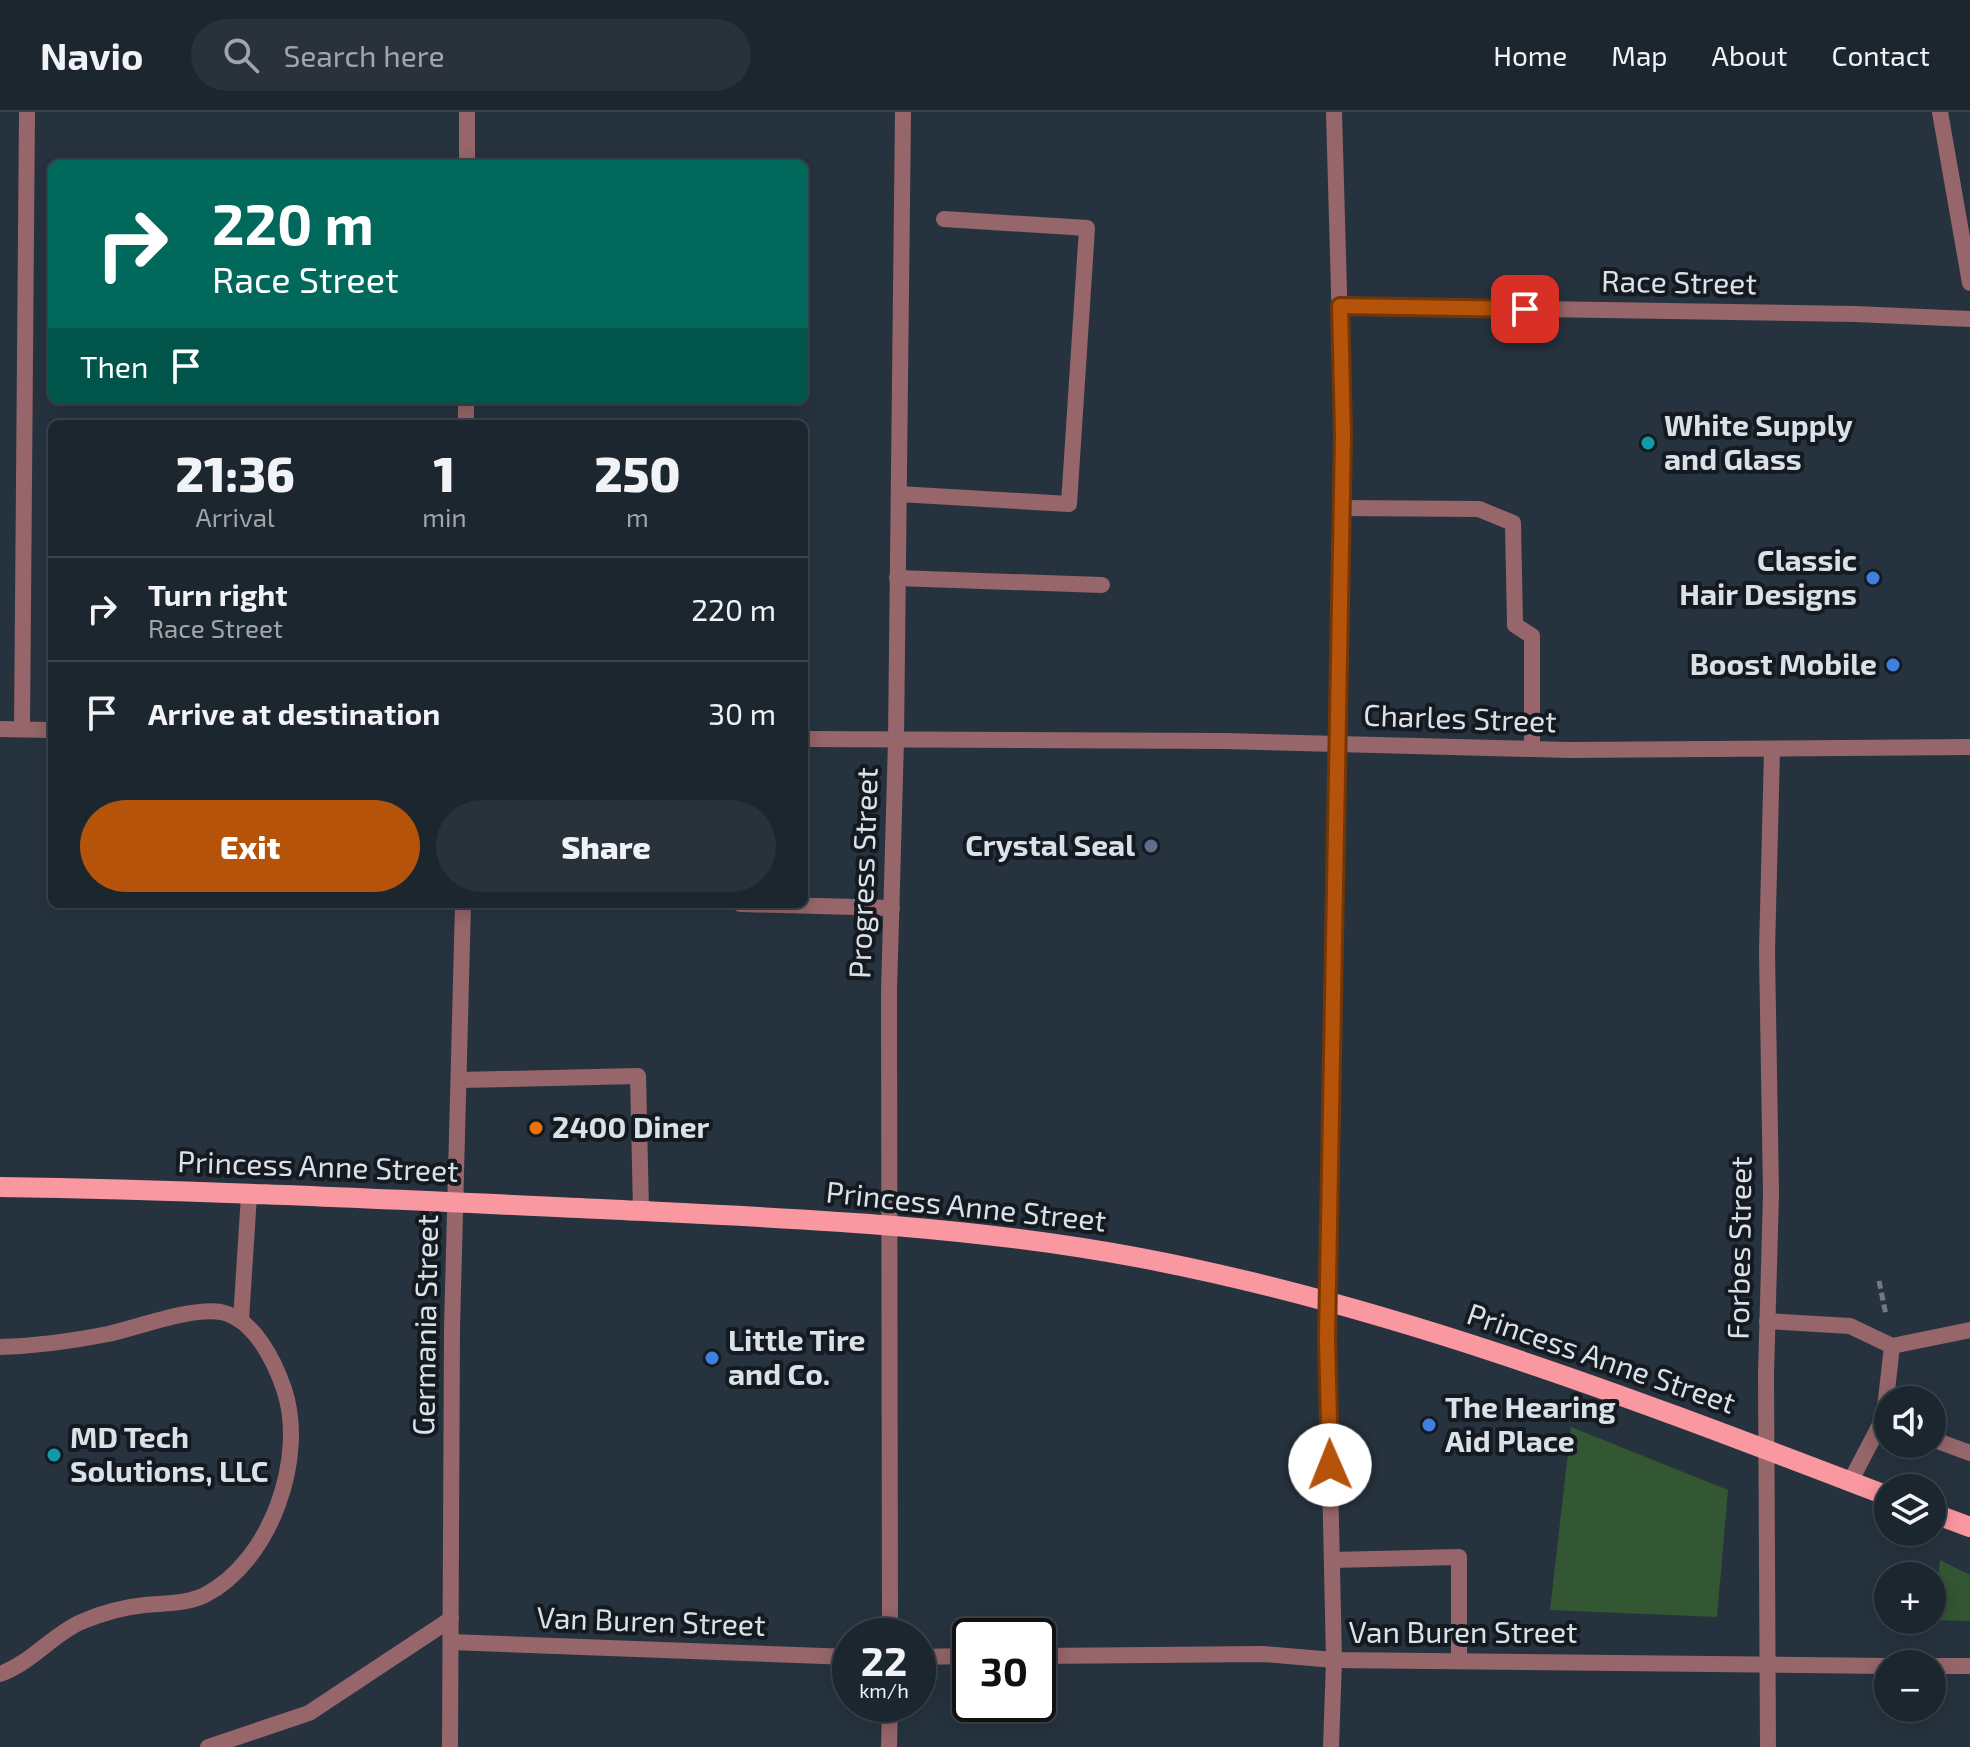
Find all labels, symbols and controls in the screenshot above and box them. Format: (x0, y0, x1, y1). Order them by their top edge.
search box (191, 19, 751, 91)
text: Navio (40, 32, 143, 78)
icon: search (219, 33, 263, 77)
text: Search here (283, 37, 445, 73)
text: Home (1493, 38, 1567, 72)
text: Map (1611, 38, 1668, 72)
text: About (1712, 38, 1787, 72)
text: Contact (1831, 38, 1930, 72)
text: 220 m (212, 189, 374, 256)
icon: right (80, 192, 184, 296)
text: Race Street (212, 257, 399, 300)
street label: Race Street (1601, 262, 1757, 300)
pin (1491, 275, 1559, 343)
icon: arrive (1503, 287, 1547, 331)
icon: arrive (164, 344, 208, 388)
text: Then (80, 348, 148, 384)
place label: White Supply and Glass (1664, 406, 1853, 476)
marker: White Supply and Glass (1639, 434, 1657, 452)
text: 21:36 (176, 444, 295, 502)
text: 1 (434, 444, 455, 502)
text: 250 (594, 444, 680, 502)
text: Arrival (196, 501, 275, 532)
text: min (422, 501, 467, 532)
text: m (626, 501, 649, 532)
place label: Classic Hair Designs (1679, 541, 1857, 611)
marker: Classic Hair Designs (1864, 569, 1882, 587)
text: Turn right (148, 576, 288, 612)
icon: right (80, 587, 124, 631)
text: 220 m (691, 591, 776, 627)
text: Race Street (148, 612, 283, 643)
place label: Boost Mobile (1690, 645, 1877, 681)
marker: Boost Mobile (1884, 656, 1902, 674)
icon: arrive (80, 691, 124, 735)
text: Arrive at destination (148, 695, 440, 731)
text: 30 m (708, 695, 776, 731)
street label: Charles Street (1363, 696, 1557, 738)
street label: Progress Street (840, 767, 884, 979)
button: Exit (80, 800, 420, 892)
button: Share (436, 800, 776, 892)
place label: Crystal Seal (965, 826, 1135, 863)
marker: Crystal Seal (1142, 837, 1160, 855)
place label: 2400 Diner (552, 1108, 710, 1144)
marker: 2400 Diner (527, 1119, 545, 1137)
street label: Princess Anne Street (177, 1142, 459, 1188)
street label: Forbes Street (1718, 1156, 1758, 1340)
street label: Princess Anne Street (824, 1172, 1108, 1238)
street label: Germania Street (404, 1214, 444, 1436)
street label: Princess Anne Street (1463, 1294, 1740, 1420)
place label: Little Tire and Co. (728, 1321, 865, 1391)
marker: Little Tire and Co. (703, 1349, 721, 1367)
map controls (1874, 1386, 1946, 1722)
button: sound (1874, 1386, 1946, 1458)
place label: The Hearing Aid Place (1445, 1388, 1616, 1458)
marker: The Hearing Aid Place (1420, 1416, 1438, 1434)
place label: MD Tech Solutions, LLC (70, 1418, 268, 1488)
position arrow (1288, 1423, 1372, 1507)
marker: MD Tech Solutions, LLC (45, 1446, 63, 1464)
button: layers (1874, 1474, 1946, 1546)
button: + (1874, 1562, 1946, 1634)
street label: Van Buren Street (536, 1598, 766, 1642)
street label: Van Buren Street (1349, 1613, 1577, 1649)
speed limit sign: 30 (952, 1618, 1056, 1722)
text: 22 (861, 1636, 907, 1684)
button: − (1874, 1650, 1946, 1722)
text: km/h (859, 1678, 909, 1702)

